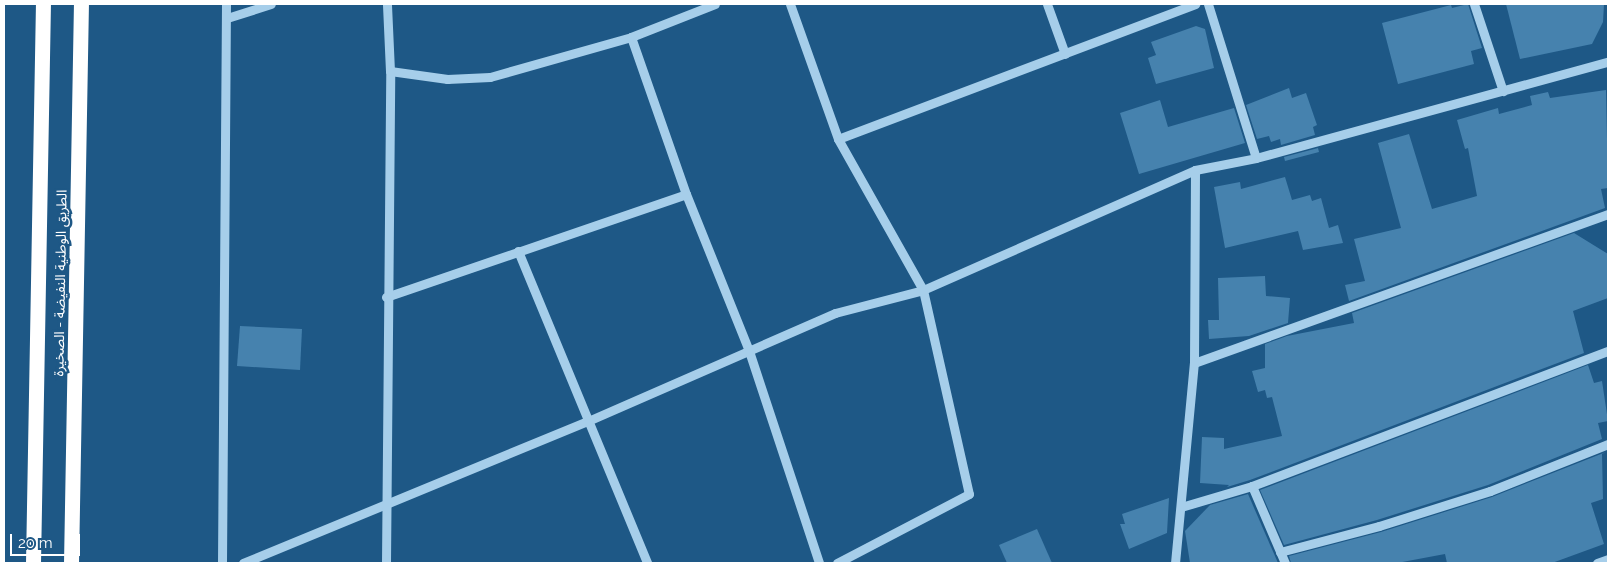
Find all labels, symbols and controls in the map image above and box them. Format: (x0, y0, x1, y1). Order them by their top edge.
street label: الطريق الوطنية النفيضة - الصخيرة (50, 190, 70, 376)
scale bar (12, 524, 82, 556)
text: 20 m (18, 534, 53, 552)

